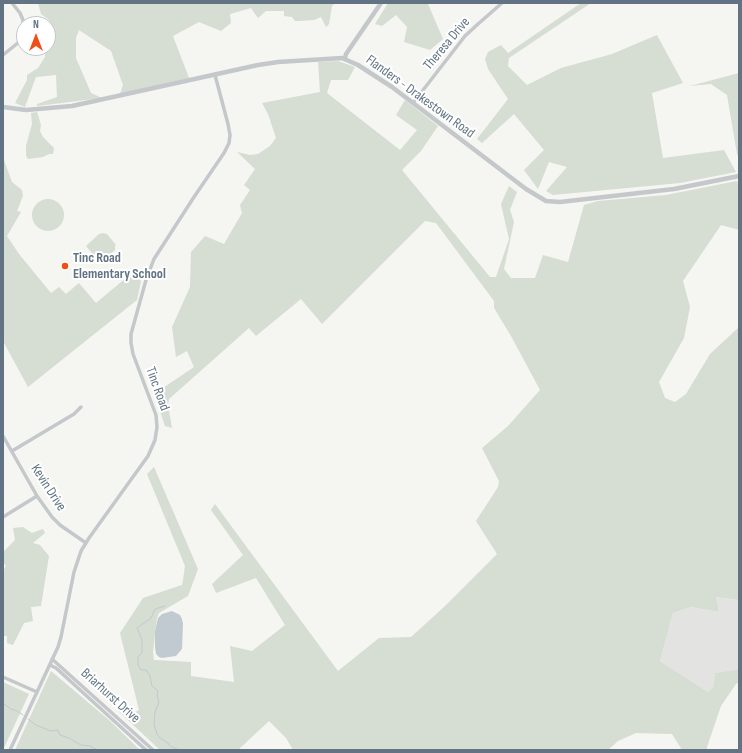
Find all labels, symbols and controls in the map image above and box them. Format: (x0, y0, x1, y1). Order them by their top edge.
street label: Theresa Drive (420, 14, 474, 74)
north arrow (16, 16, 56, 56)
text: N (33, 18, 39, 31)
street label: Flanders - Drakestown Road (362, 52, 478, 142)
place label: Tinc Road Elementary School (73, 250, 166, 282)
marker: Tinc Road Elementary School (60, 261, 70, 271)
street label: Tinc Road (141, 365, 173, 413)
street label: Kevin Drive (27, 461, 69, 515)
street label: Briarhurst Drive (77, 665, 143, 727)

